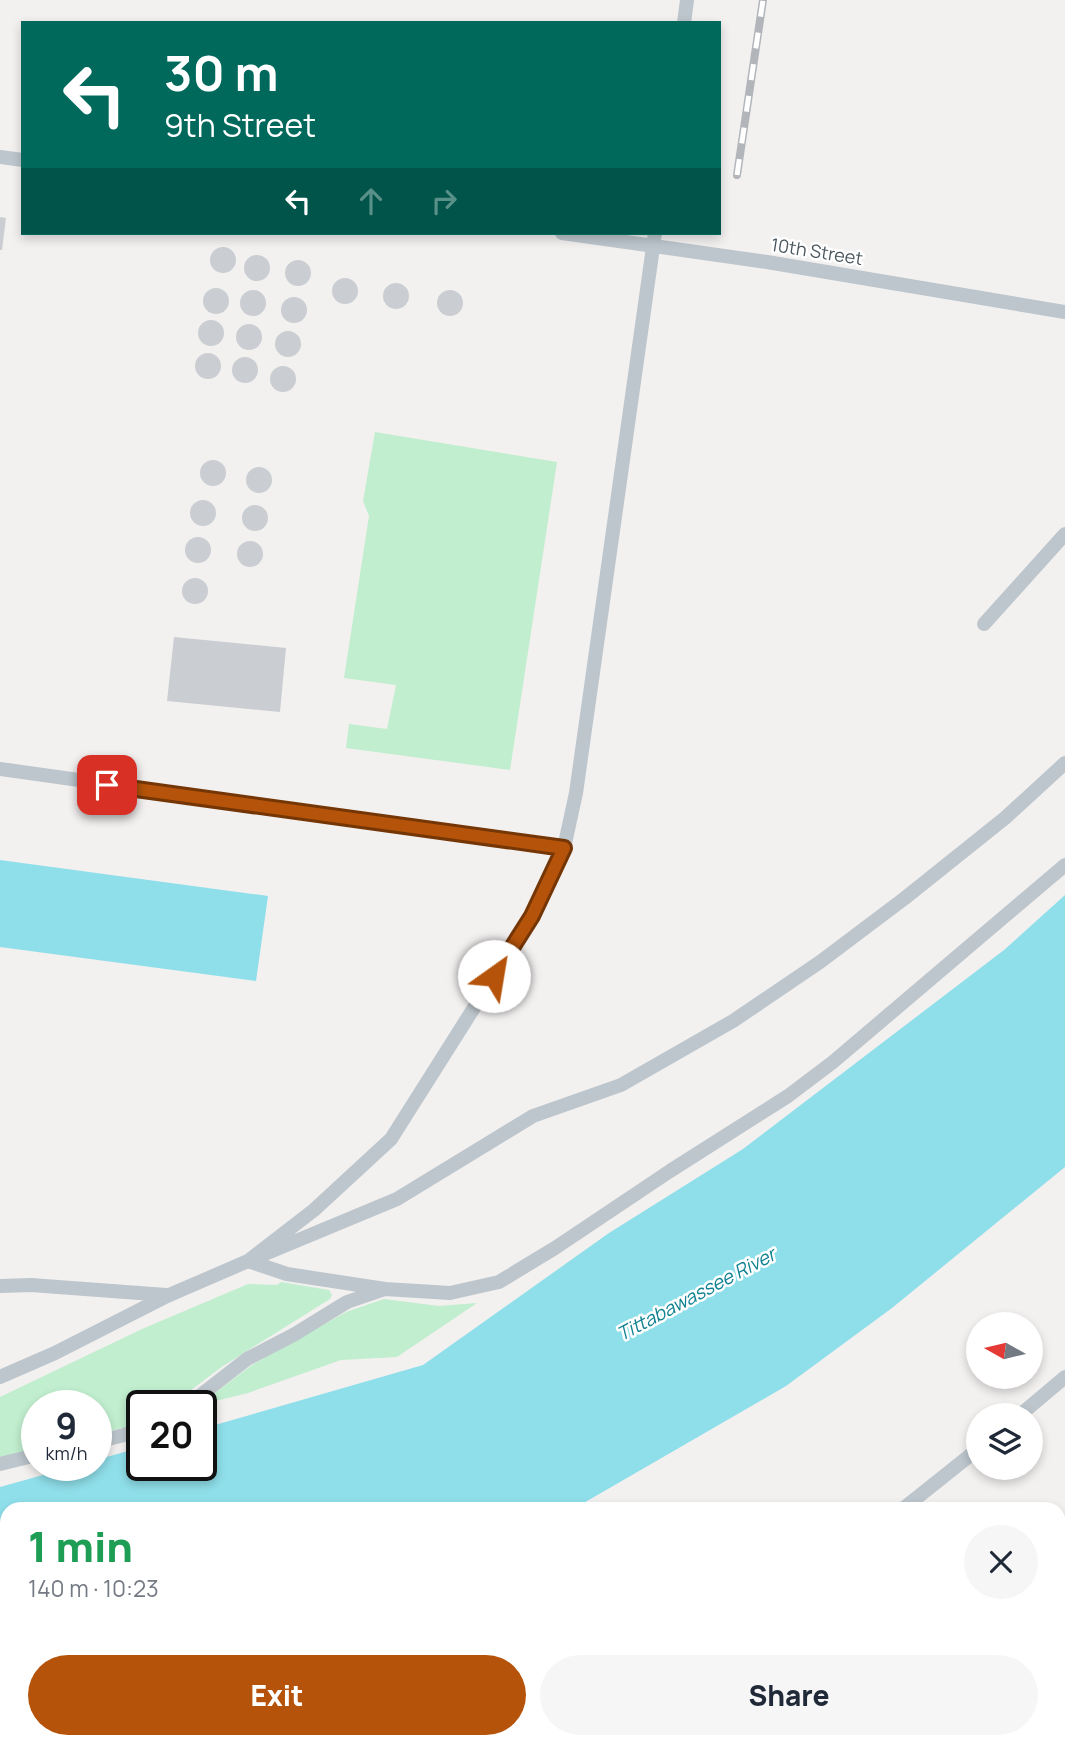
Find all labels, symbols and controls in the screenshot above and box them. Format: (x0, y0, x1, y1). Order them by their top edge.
text: 30 m (164, 39, 279, 106)
icon: left (49, 49, 140, 140)
text: 9th Street (164, 103, 316, 147)
icon: left (279, 182, 317, 220)
icon: ahead (352, 182, 390, 220)
icon: right (425, 182, 463, 220)
street label: 10th Street (770, 232, 864, 270)
pin (77, 755, 137, 815)
icon: arrive (88, 766, 126, 804)
position arrow (457, 939, 531, 1013)
water label: Tittabawassee River (612, 1240, 782, 1347)
north arrow (966, 1312, 1043, 1390)
map controls (966, 1312, 1043, 1480)
speed limit sign: 20 (126, 1390, 217, 1481)
text: 9 (56, 1402, 77, 1450)
button: layers (966, 1403, 1043, 1480)
text: km/h (46, 1441, 87, 1465)
text: 1 min (28, 1517, 133, 1575)
button: close (964, 1525, 1038, 1599)
text: 140 m · 10:23 (28, 1572, 159, 1604)
button: Exit (28, 1655, 526, 1735)
button: Share (540, 1655, 1038, 1735)

